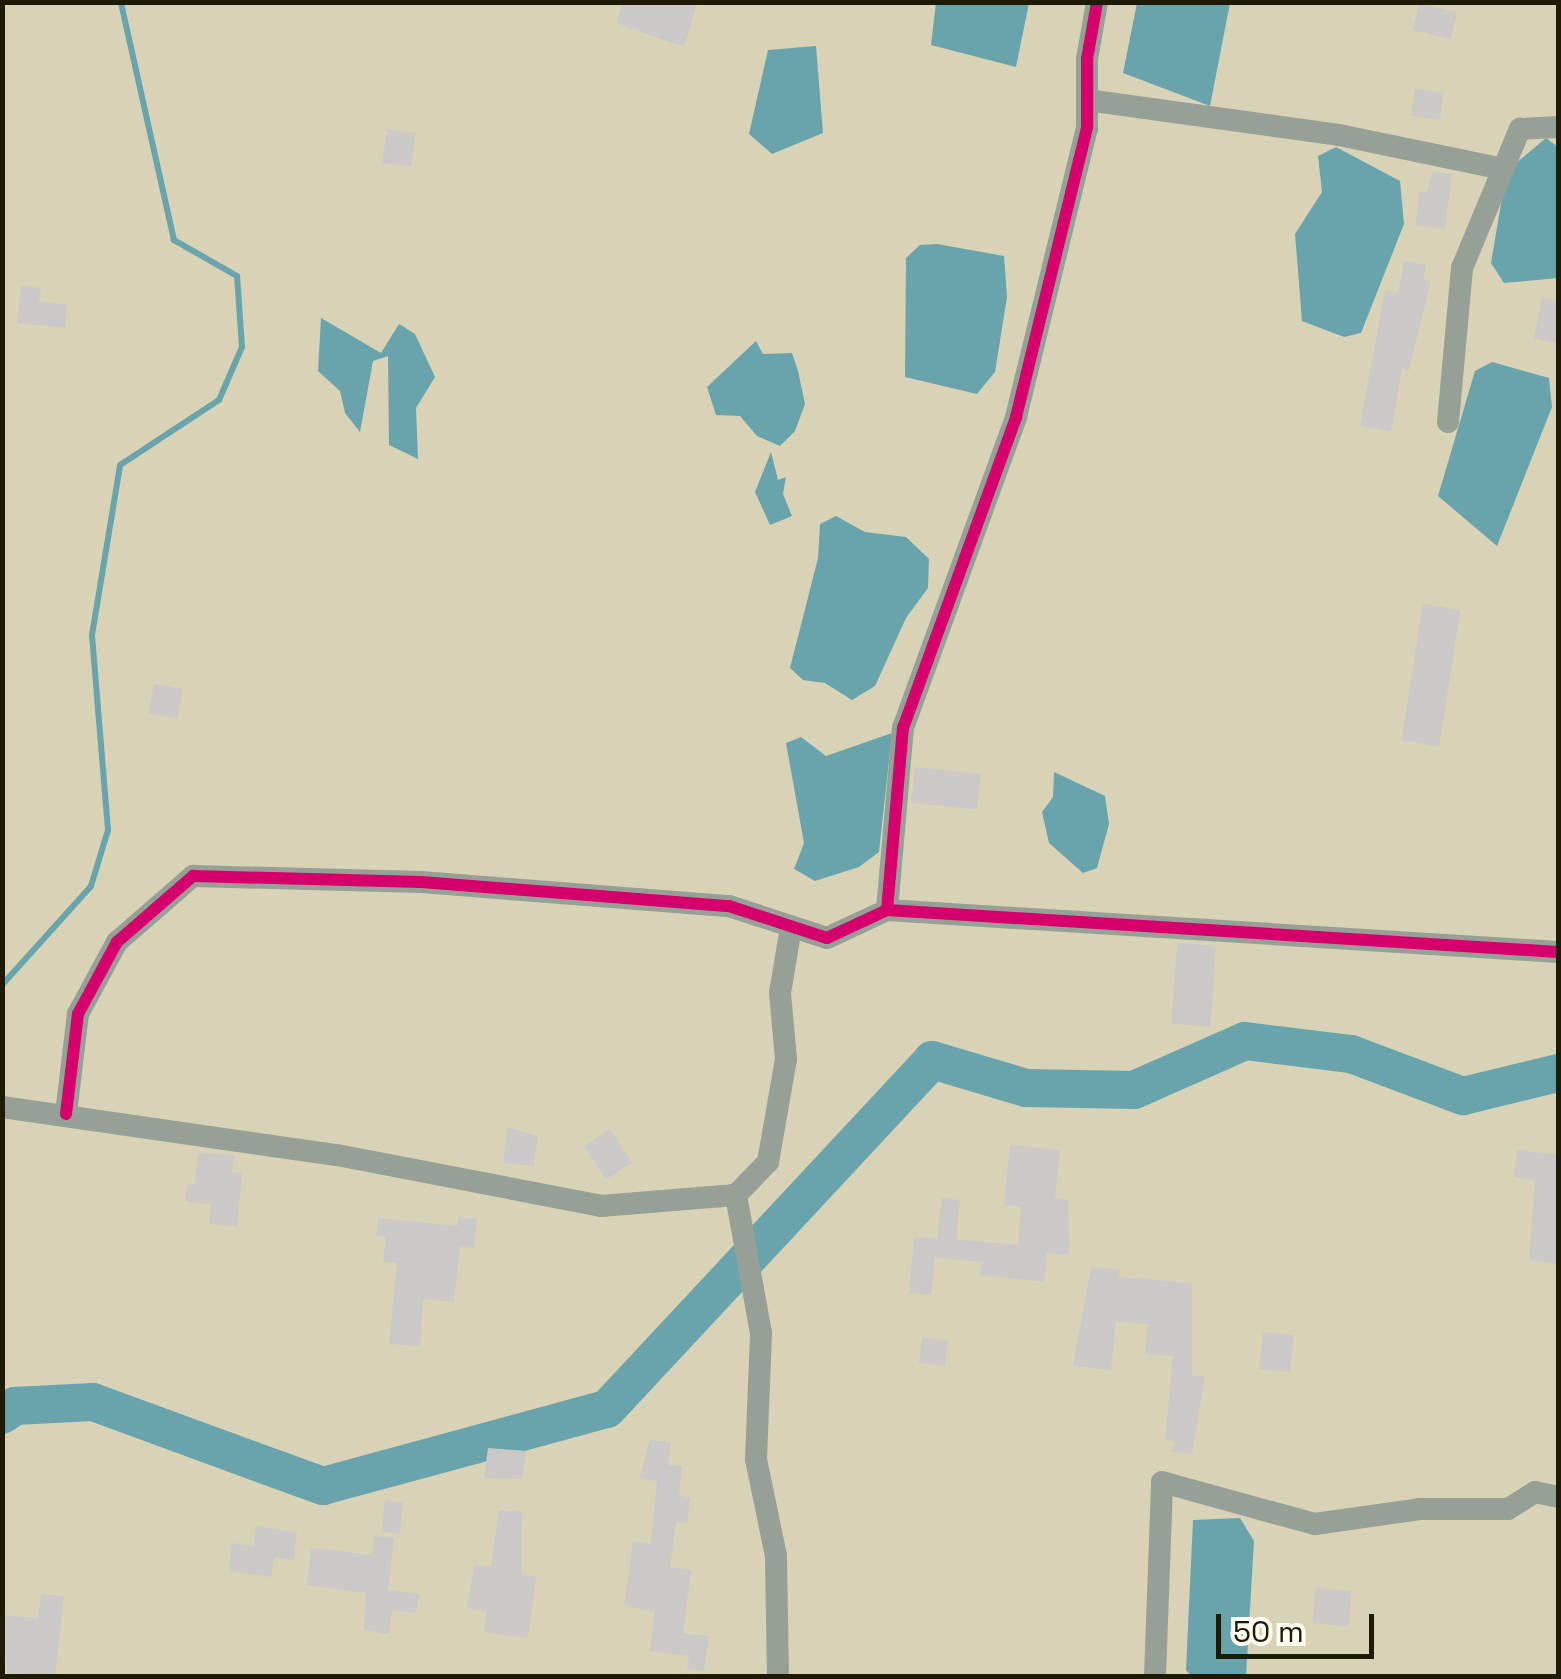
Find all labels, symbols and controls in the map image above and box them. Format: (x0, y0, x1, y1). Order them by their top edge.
scale bar (1221, 1594, 1378, 1656)
text: 50 m (1233, 1612, 1304, 1651)

